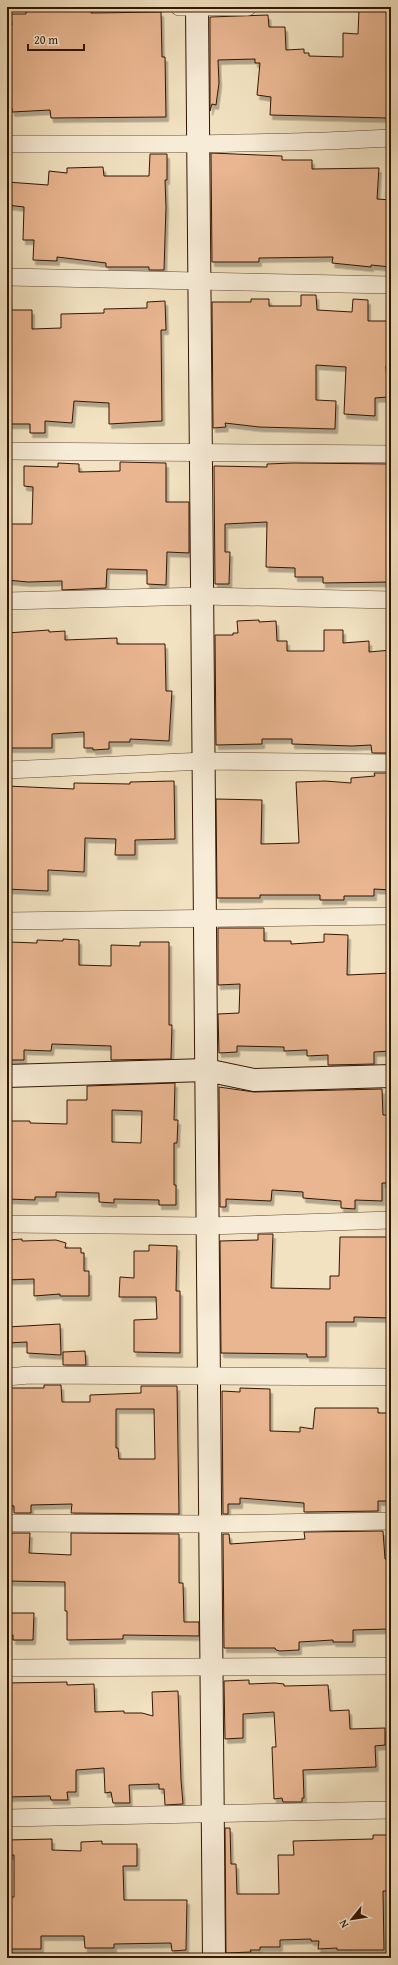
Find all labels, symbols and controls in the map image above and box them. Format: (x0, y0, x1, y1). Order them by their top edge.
scale bar (28, 26, 84, 52)
text: 20 m (34, 31, 58, 48)
north arrow (332, 1899, 372, 1939)
text: N (334, 1916, 352, 1931)

